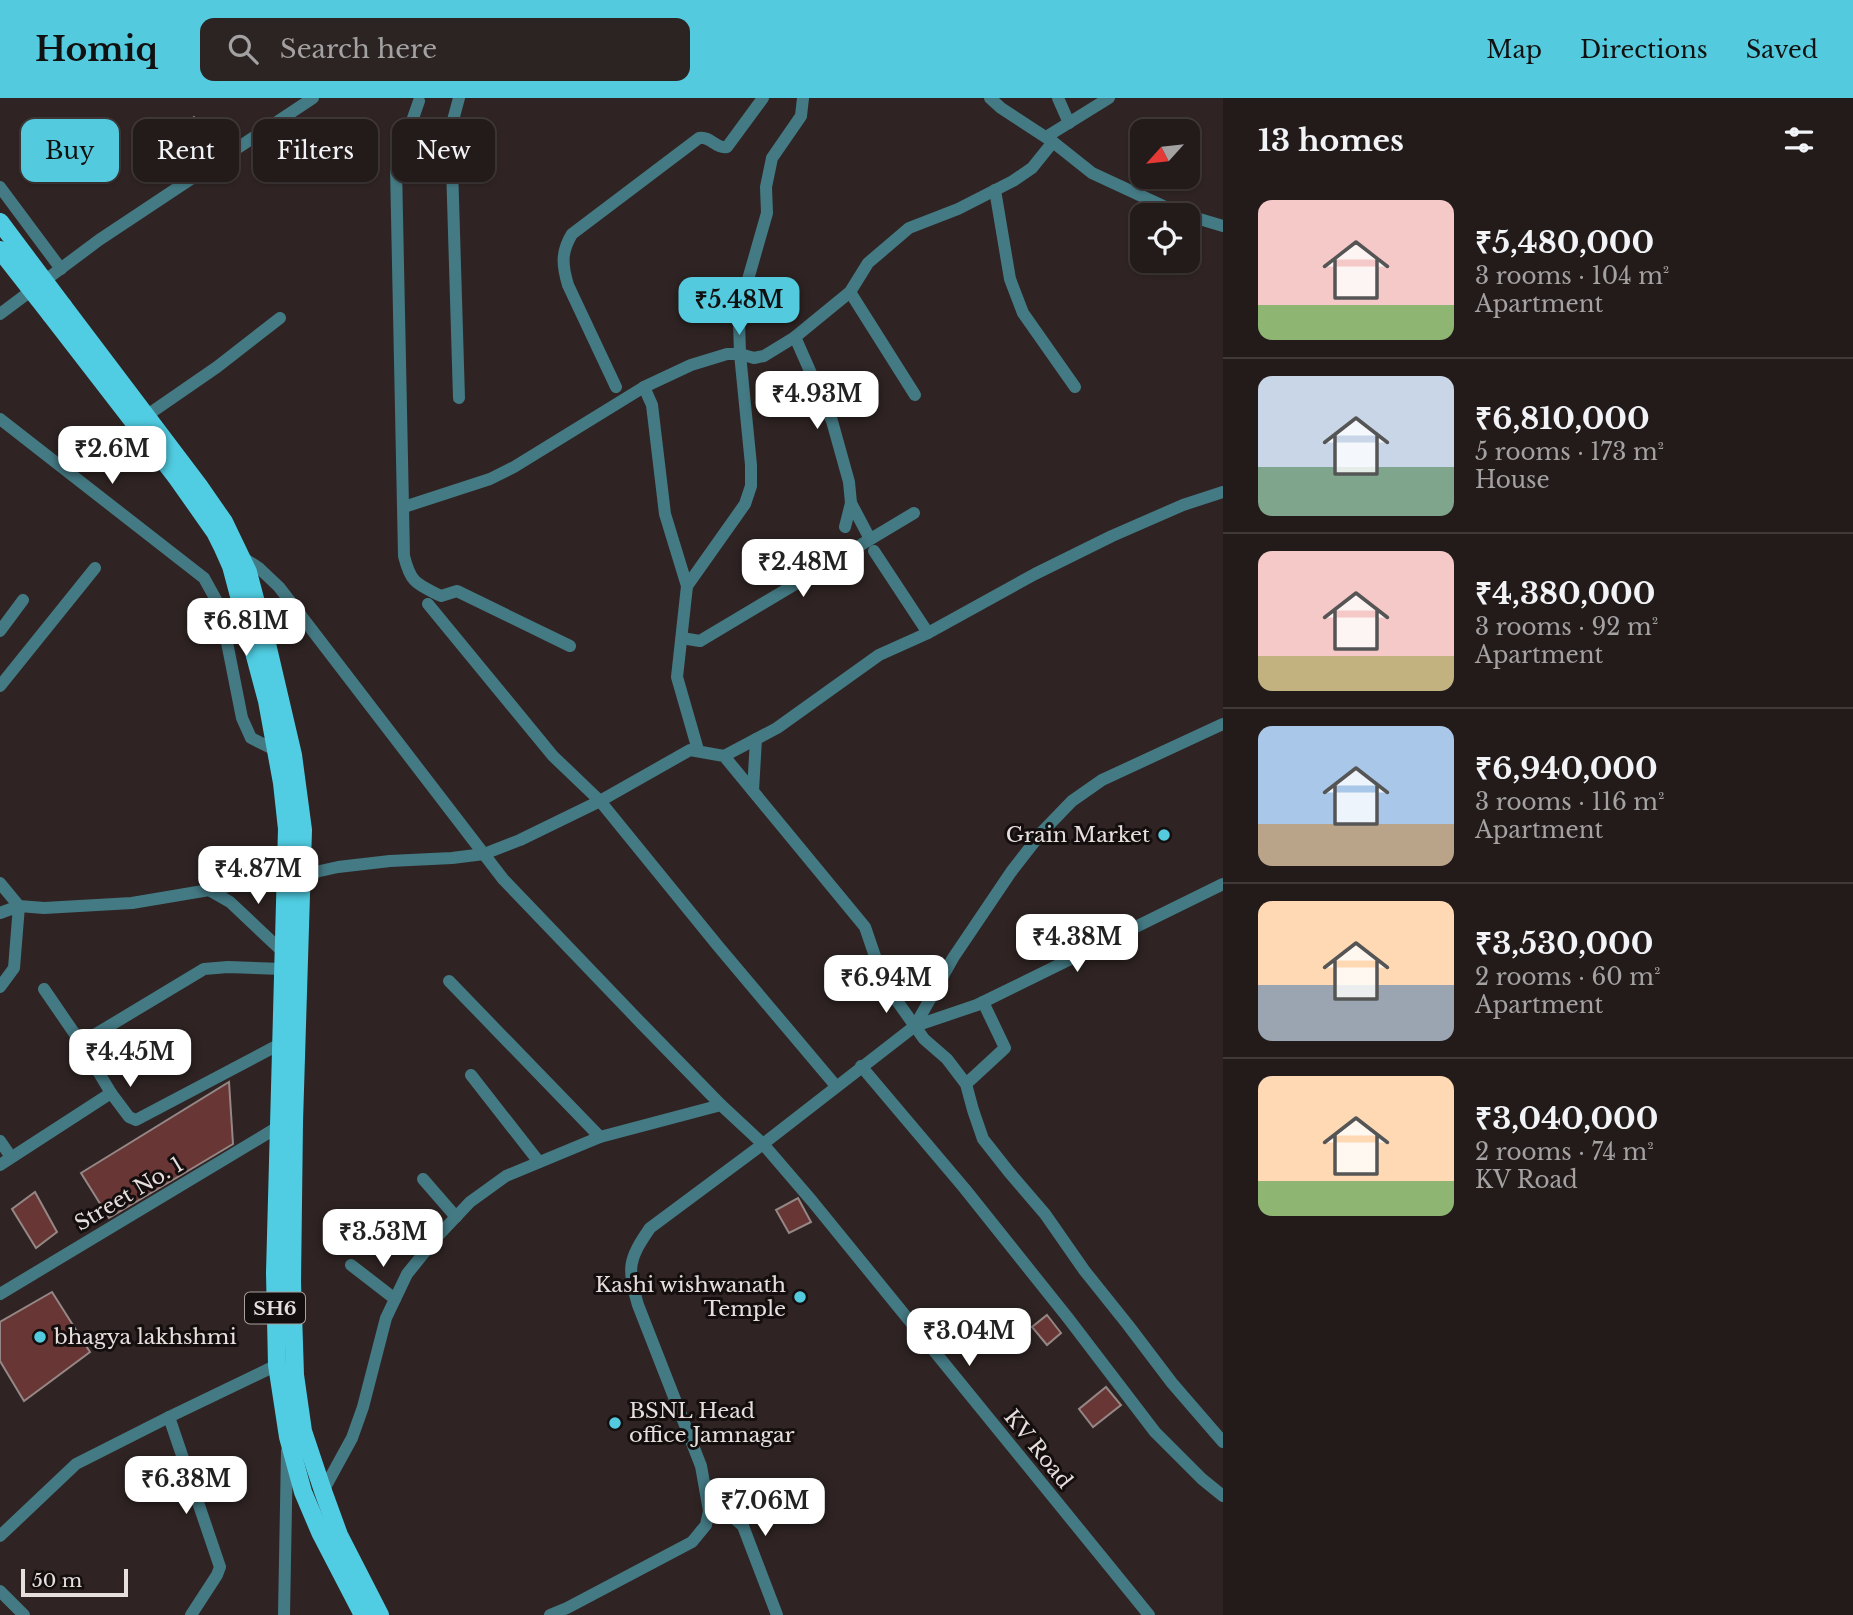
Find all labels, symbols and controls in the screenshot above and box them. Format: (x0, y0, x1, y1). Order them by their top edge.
search box (200, 18, 690, 81)
text: Homiq (35, 29, 158, 70)
icon: search (224, 30, 262, 68)
text: Search here (280, 33, 437, 65)
text: Map (1486, 35, 1542, 64)
text: Directions (1580, 35, 1708, 64)
text: Saved (1746, 35, 1818, 64)
chip: Buy (21, 119, 119, 182)
chip: Rent (133, 119, 239, 182)
chip: Filters (253, 119, 378, 182)
chip: New (392, 119, 495, 182)
north arrow (1130, 119, 1200, 189)
map controls (1130, 119, 1200, 273)
icon: filters (1780, 121, 1818, 159)
text: 13 homes (1258, 122, 1404, 159)
button: locate (1130, 203, 1200, 273)
text: ₹5,480,000 (1475, 224, 1654, 261)
icon: home (1314, 228, 1398, 312)
text: 3 rooms · 104 m² (1475, 262, 1669, 290)
pin: ₹5.48M (682, 278, 796, 337)
text: ₹5.48M (694, 286, 784, 314)
text: Apartment (1475, 290, 1603, 318)
pin: ₹4.93M (760, 372, 874, 431)
text: ₹4.93M (772, 380, 862, 408)
text: ₹6,810,000 (1475, 400, 1650, 437)
icon: home (1314, 404, 1398, 488)
pin: ₹2.6M (63, 426, 161, 486)
text: ₹2.6M (74, 435, 150, 463)
text: 5 rooms · 173 m² (1475, 438, 1664, 466)
text: House (1475, 466, 1550, 494)
pin: ₹2.48M (746, 540, 860, 599)
text: ₹2.48M (758, 548, 848, 576)
text: ₹4,380,000 (1475, 575, 1655, 612)
icon: home (1314, 579, 1398, 663)
pin: ₹6.81M (189, 598, 303, 658)
text: ₹6.81M (203, 607, 289, 635)
text: 3 rooms · 92 m² (1475, 613, 1658, 641)
text: Apartment (1475, 641, 1603, 669)
text: ₹6,940,000 (1475, 750, 1658, 787)
icon: home (1314, 754, 1398, 838)
text: 3 rooms · 116 m² (1475, 788, 1665, 816)
text: Apartment (1475, 816, 1603, 844)
place label: Grain Market (1006, 822, 1150, 848)
marker: Grain Market (1156, 827, 1172, 843)
pin: ₹4.87M (201, 846, 315, 906)
text: ₹4.87M (214, 855, 302, 883)
pin: ₹4.38M (1020, 914, 1134, 974)
text: ₹4.38M (1032, 923, 1122, 951)
text: ₹3,530,000 (1475, 925, 1653, 962)
icon: home (1314, 929, 1398, 1013)
pin: ₹6.94M (829, 956, 943, 1015)
text: 2 rooms · 60 m² (1475, 963, 1661, 991)
text: ₹6.94M (840, 964, 932, 992)
text: Apartment (1475, 991, 1603, 1019)
pin: ₹4.45M (73, 1030, 187, 1089)
text: ₹4.45M (85, 1038, 175, 1066)
text: ₹3,040,000 (1475, 1100, 1658, 1137)
icon: home (1314, 1104, 1398, 1188)
text: 2 rooms · 74 m² (1475, 1138, 1654, 1166)
street label: Street No. 1 (70, 1151, 188, 1237)
text: KV Road (1475, 1166, 1578, 1194)
pin: ₹3.53M (326, 1210, 440, 1269)
text: ₹3.53M (339, 1218, 427, 1246)
place label: Kashi wishwanath Temple (595, 1272, 786, 1322)
marker: Kashi wishwanath Temple (792, 1289, 808, 1305)
road number: SH6 (245, 1292, 305, 1324)
pin: ₹3.04M (912, 1308, 1026, 1368)
text: ₹3.04M (923, 1317, 1015, 1345)
place label: bhagya lakhshmi (53, 1324, 237, 1350)
marker: bhagya lakhshmi (32, 1329, 48, 1345)
place label: BSNL Head office Jamnagar (629, 1398, 795, 1448)
street label: KV Road (998, 1404, 1078, 1494)
marker: BSNL Head office Jamnagar (607, 1415, 623, 1431)
pin: ₹6.38M (129, 1456, 243, 1516)
text: ₹6.38M (141, 1465, 231, 1493)
pin: ₹7.06M (708, 1478, 822, 1538)
text: ₹7.06M (721, 1487, 809, 1515)
scale bar (21, 1566, 128, 1598)
text: 50 m (32, 1569, 82, 1592)

